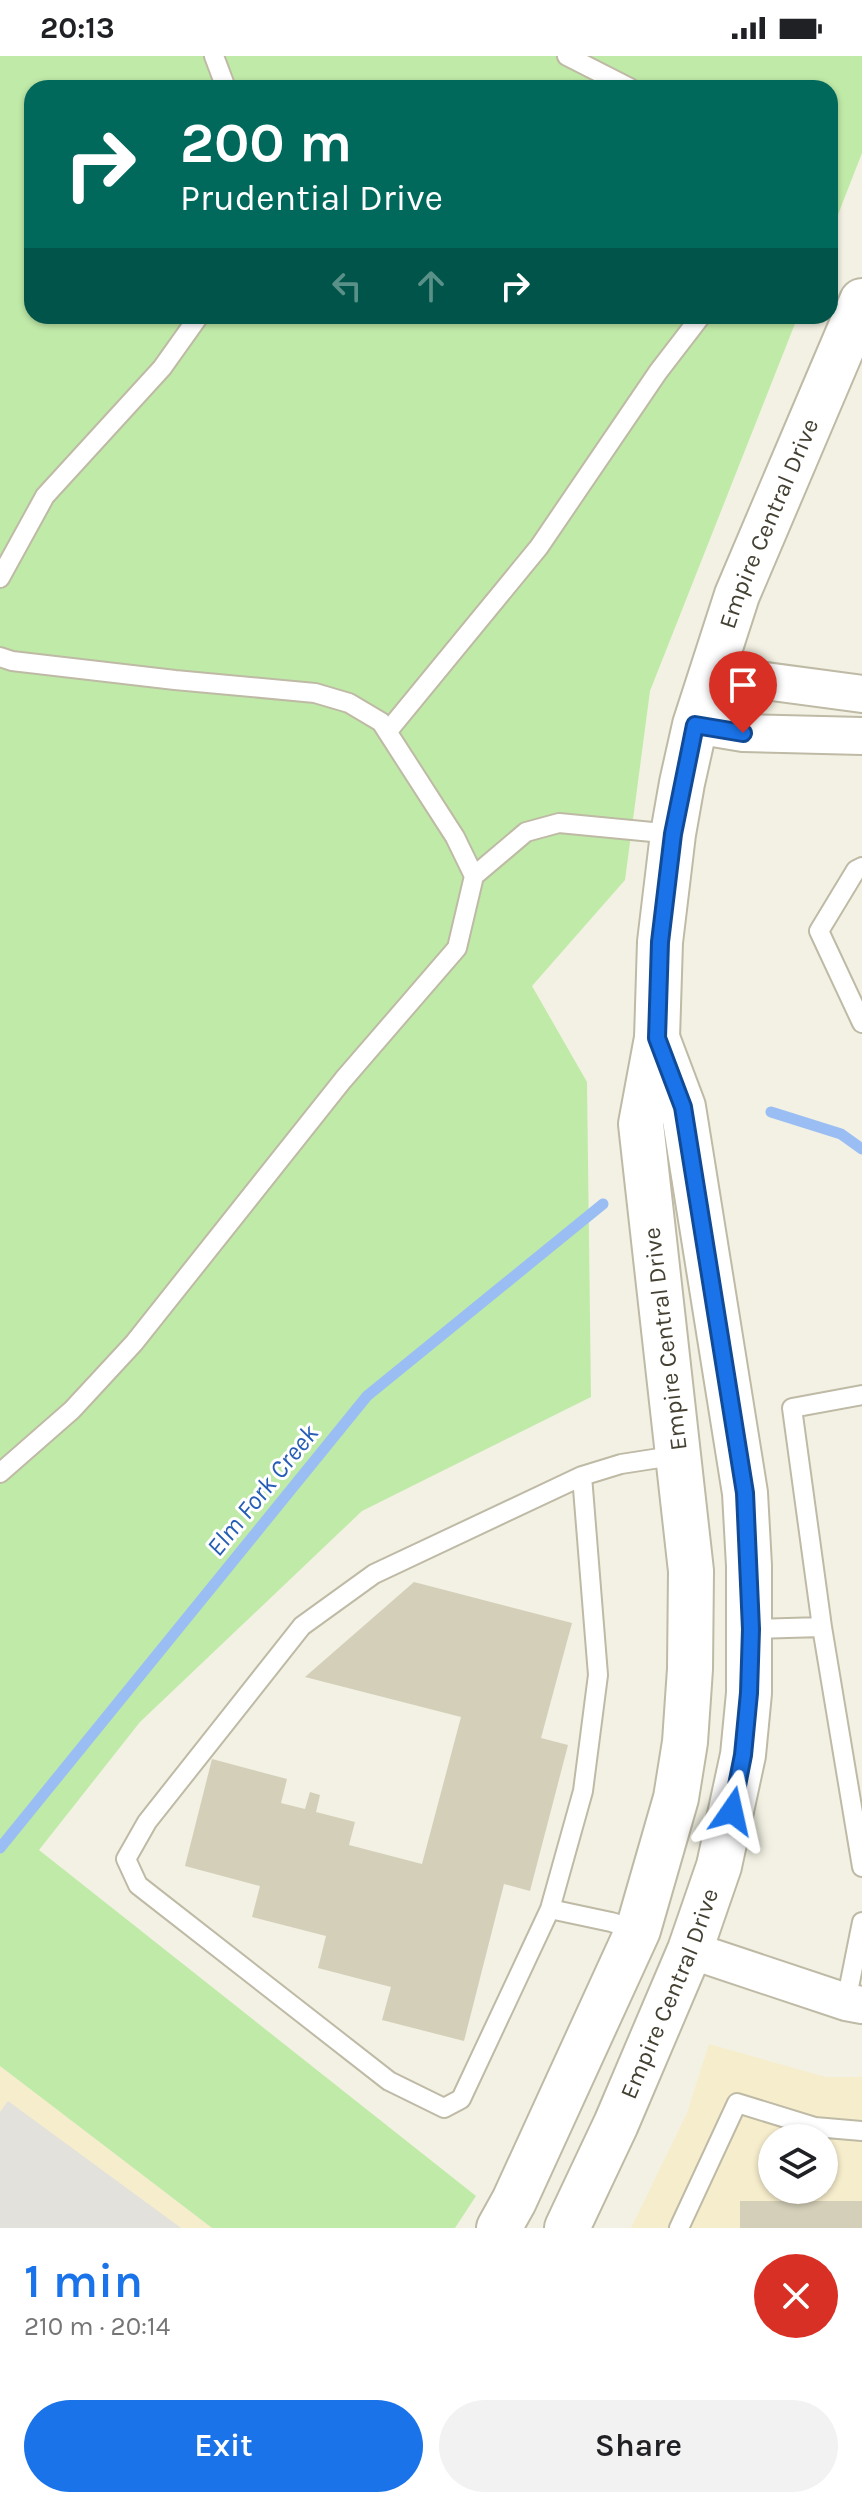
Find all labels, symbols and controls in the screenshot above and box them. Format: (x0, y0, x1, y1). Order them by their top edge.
text: 20:13 (40, 10, 115, 46)
text: 200 m (180, 110, 352, 175)
icon: right (48, 112, 152, 216)
text: Prudential Drive (180, 177, 443, 219)
icon: left (325, 264, 369, 308)
icon: ahead (409, 264, 453, 308)
icon: right (493, 264, 537, 308)
street label: Empire Central Drive (713, 414, 824, 632)
pin (709, 651, 777, 733)
icon: arrive (721, 663, 765, 707)
street label: Empire Central Drive (637, 1226, 693, 1452)
water label: Elm Fork Creek (200, 1418, 325, 1562)
position arrow (690, 1769, 774, 1853)
street label: Empire Central Drive (614, 1885, 724, 2103)
map controls (758, 2124, 838, 2204)
button: layers (758, 2124, 838, 2204)
text: 1 min (24, 2253, 143, 2309)
button: close (754, 2254, 838, 2338)
text: 210 m · 20:14 (24, 2311, 170, 2342)
button: Exit (24, 2400, 423, 2492)
button: Share (439, 2400, 838, 2492)

